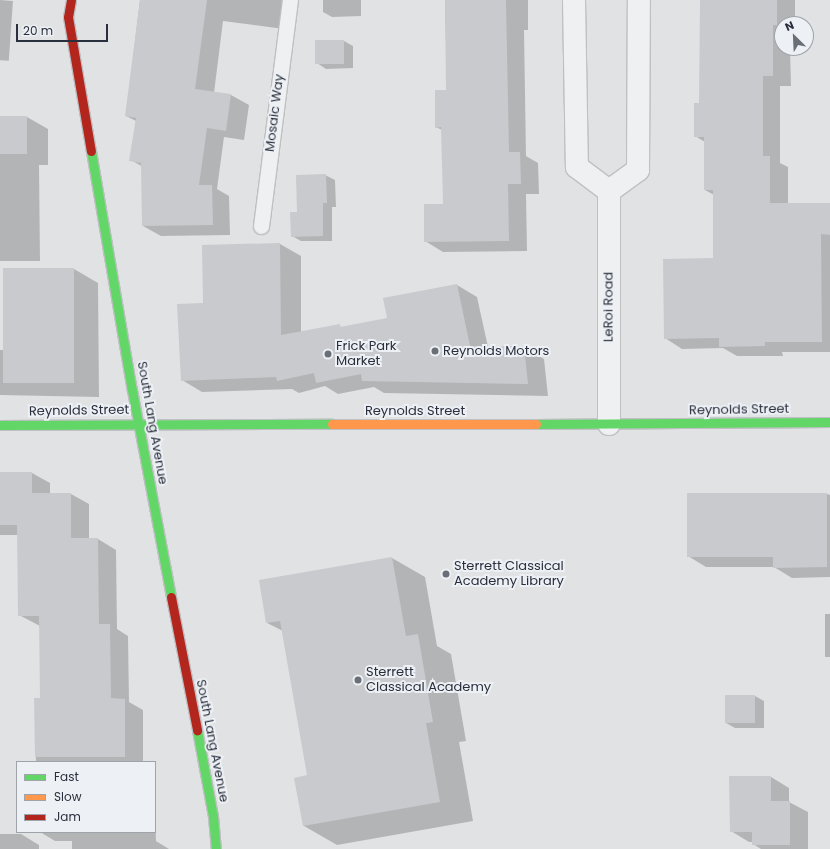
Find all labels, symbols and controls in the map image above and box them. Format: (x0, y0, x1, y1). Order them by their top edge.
scale bar (18, 16, 110, 42)
north arrow (774, 16, 814, 56)
text: N (782, 17, 797, 35)
text: 20 m (23, 22, 53, 39)
street label: Mosaic Way (262, 73, 288, 153)
street label: LeRoi Road (601, 272, 617, 342)
place label: Frick Park Market (336, 339, 397, 370)
place label: Reynolds Motors (443, 343, 549, 359)
marker: Reynolds Motors (430, 346, 440, 356)
marker: Frick Park Market (323, 349, 333, 359)
street label: South Lang Avenue (134, 360, 170, 486)
street label: Reynolds Street (689, 401, 789, 419)
street label: Reynolds Street (29, 402, 129, 420)
street label: Reynolds Street (365, 403, 465, 419)
place label: Sterrett Classical Academy Library (454, 559, 564, 590)
marker: Sterrett Classical Academy Library (441, 569, 451, 579)
place label: Sterrett Classical Academy (366, 665, 491, 696)
marker: Sterrett Classical Academy (353, 675, 363, 685)
street label: South Lang Avenue (192, 678, 232, 804)
legend (16, 761, 156, 833)
text: Fast (54, 768, 79, 785)
text: Slow (54, 788, 82, 805)
text: Jam (54, 808, 81, 825)

